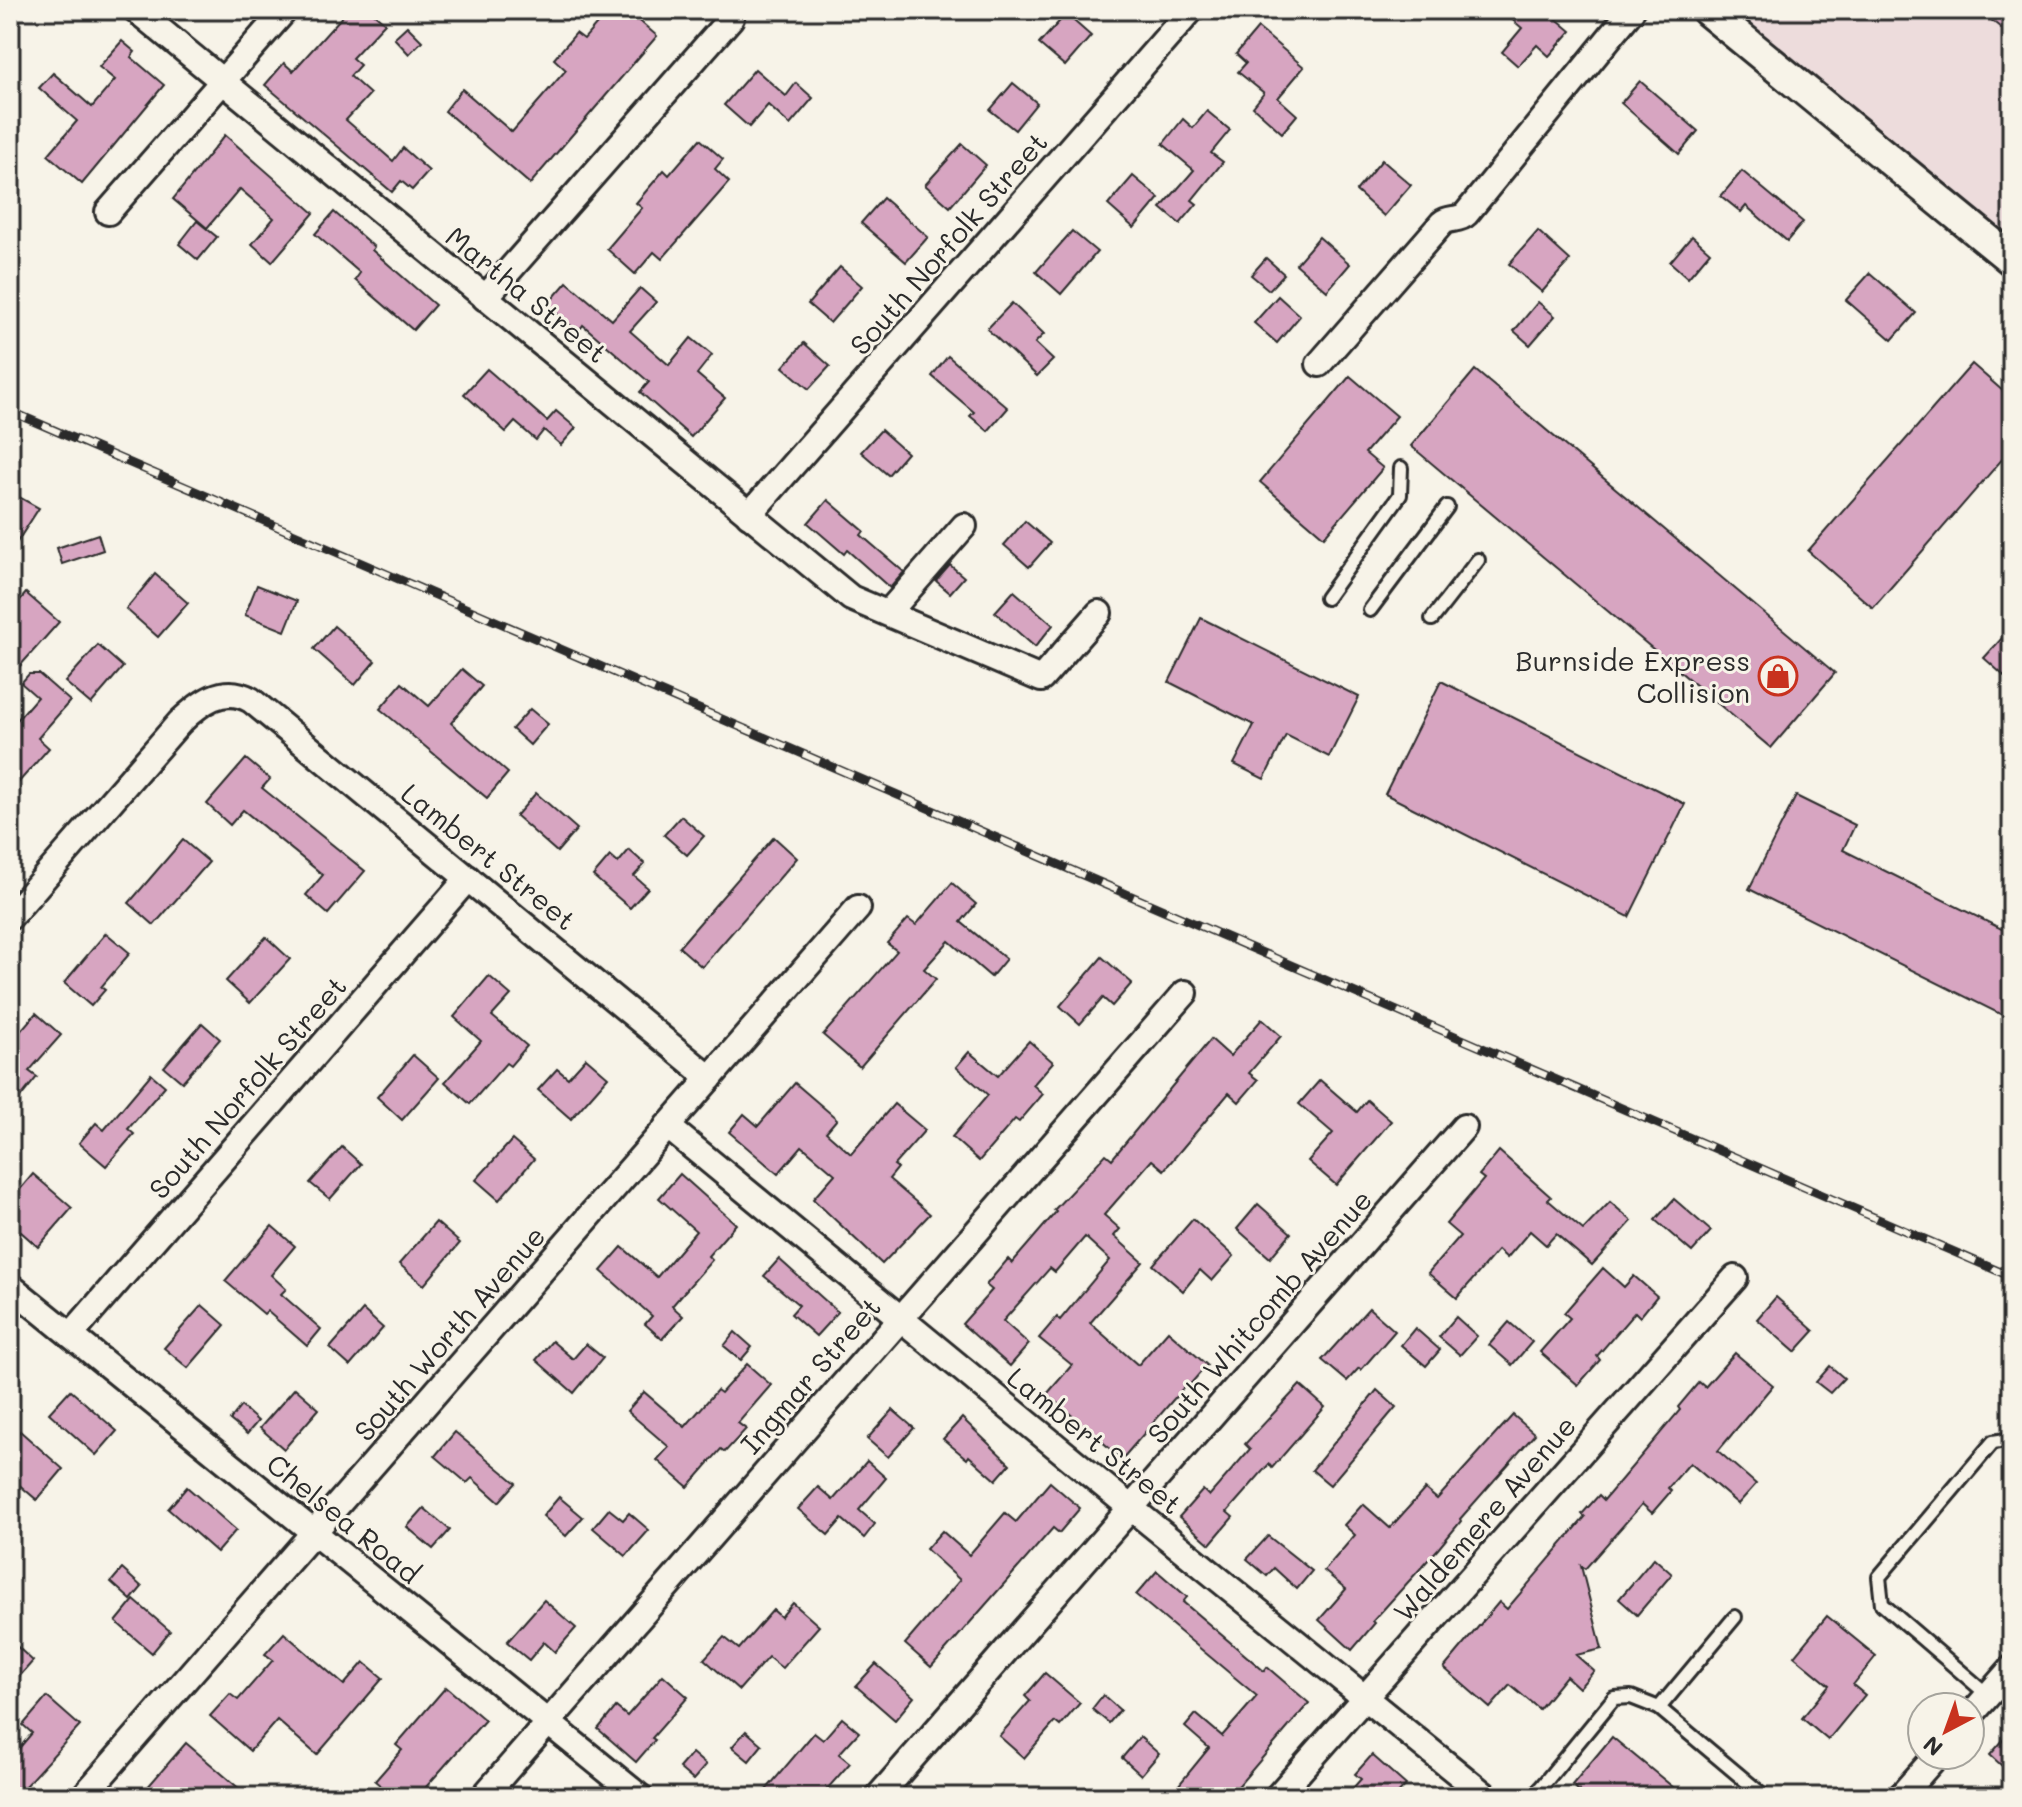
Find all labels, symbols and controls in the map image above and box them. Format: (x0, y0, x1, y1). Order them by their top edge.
street label: South Norfolk Street (841, 124, 1055, 362)
street label: Martha Street (439, 218, 615, 370)
place label: Burnside Express Collision (1515, 642, 1750, 710)
shop icon: Burnside Express Collision (1757, 655, 1799, 697)
street label: Lambert Street (394, 775, 584, 937)
street label: South Norfolk Street (140, 968, 354, 1206)
street label: South Whitcomb Avenue (1139, 1182, 1379, 1450)
street label: South Worth Avenue (346, 1218, 552, 1448)
street label: Ingmar Street (732, 1289, 888, 1461)
street label: Lambert Street (1000, 1359, 1190, 1521)
street label: Waldemere Avenue (1385, 1408, 1583, 1628)
street label: Chelsea Road (260, 1445, 428, 1591)
north arrow (1906, 1691, 1986, 1771)
text: N (1917, 1730, 1948, 1763)

